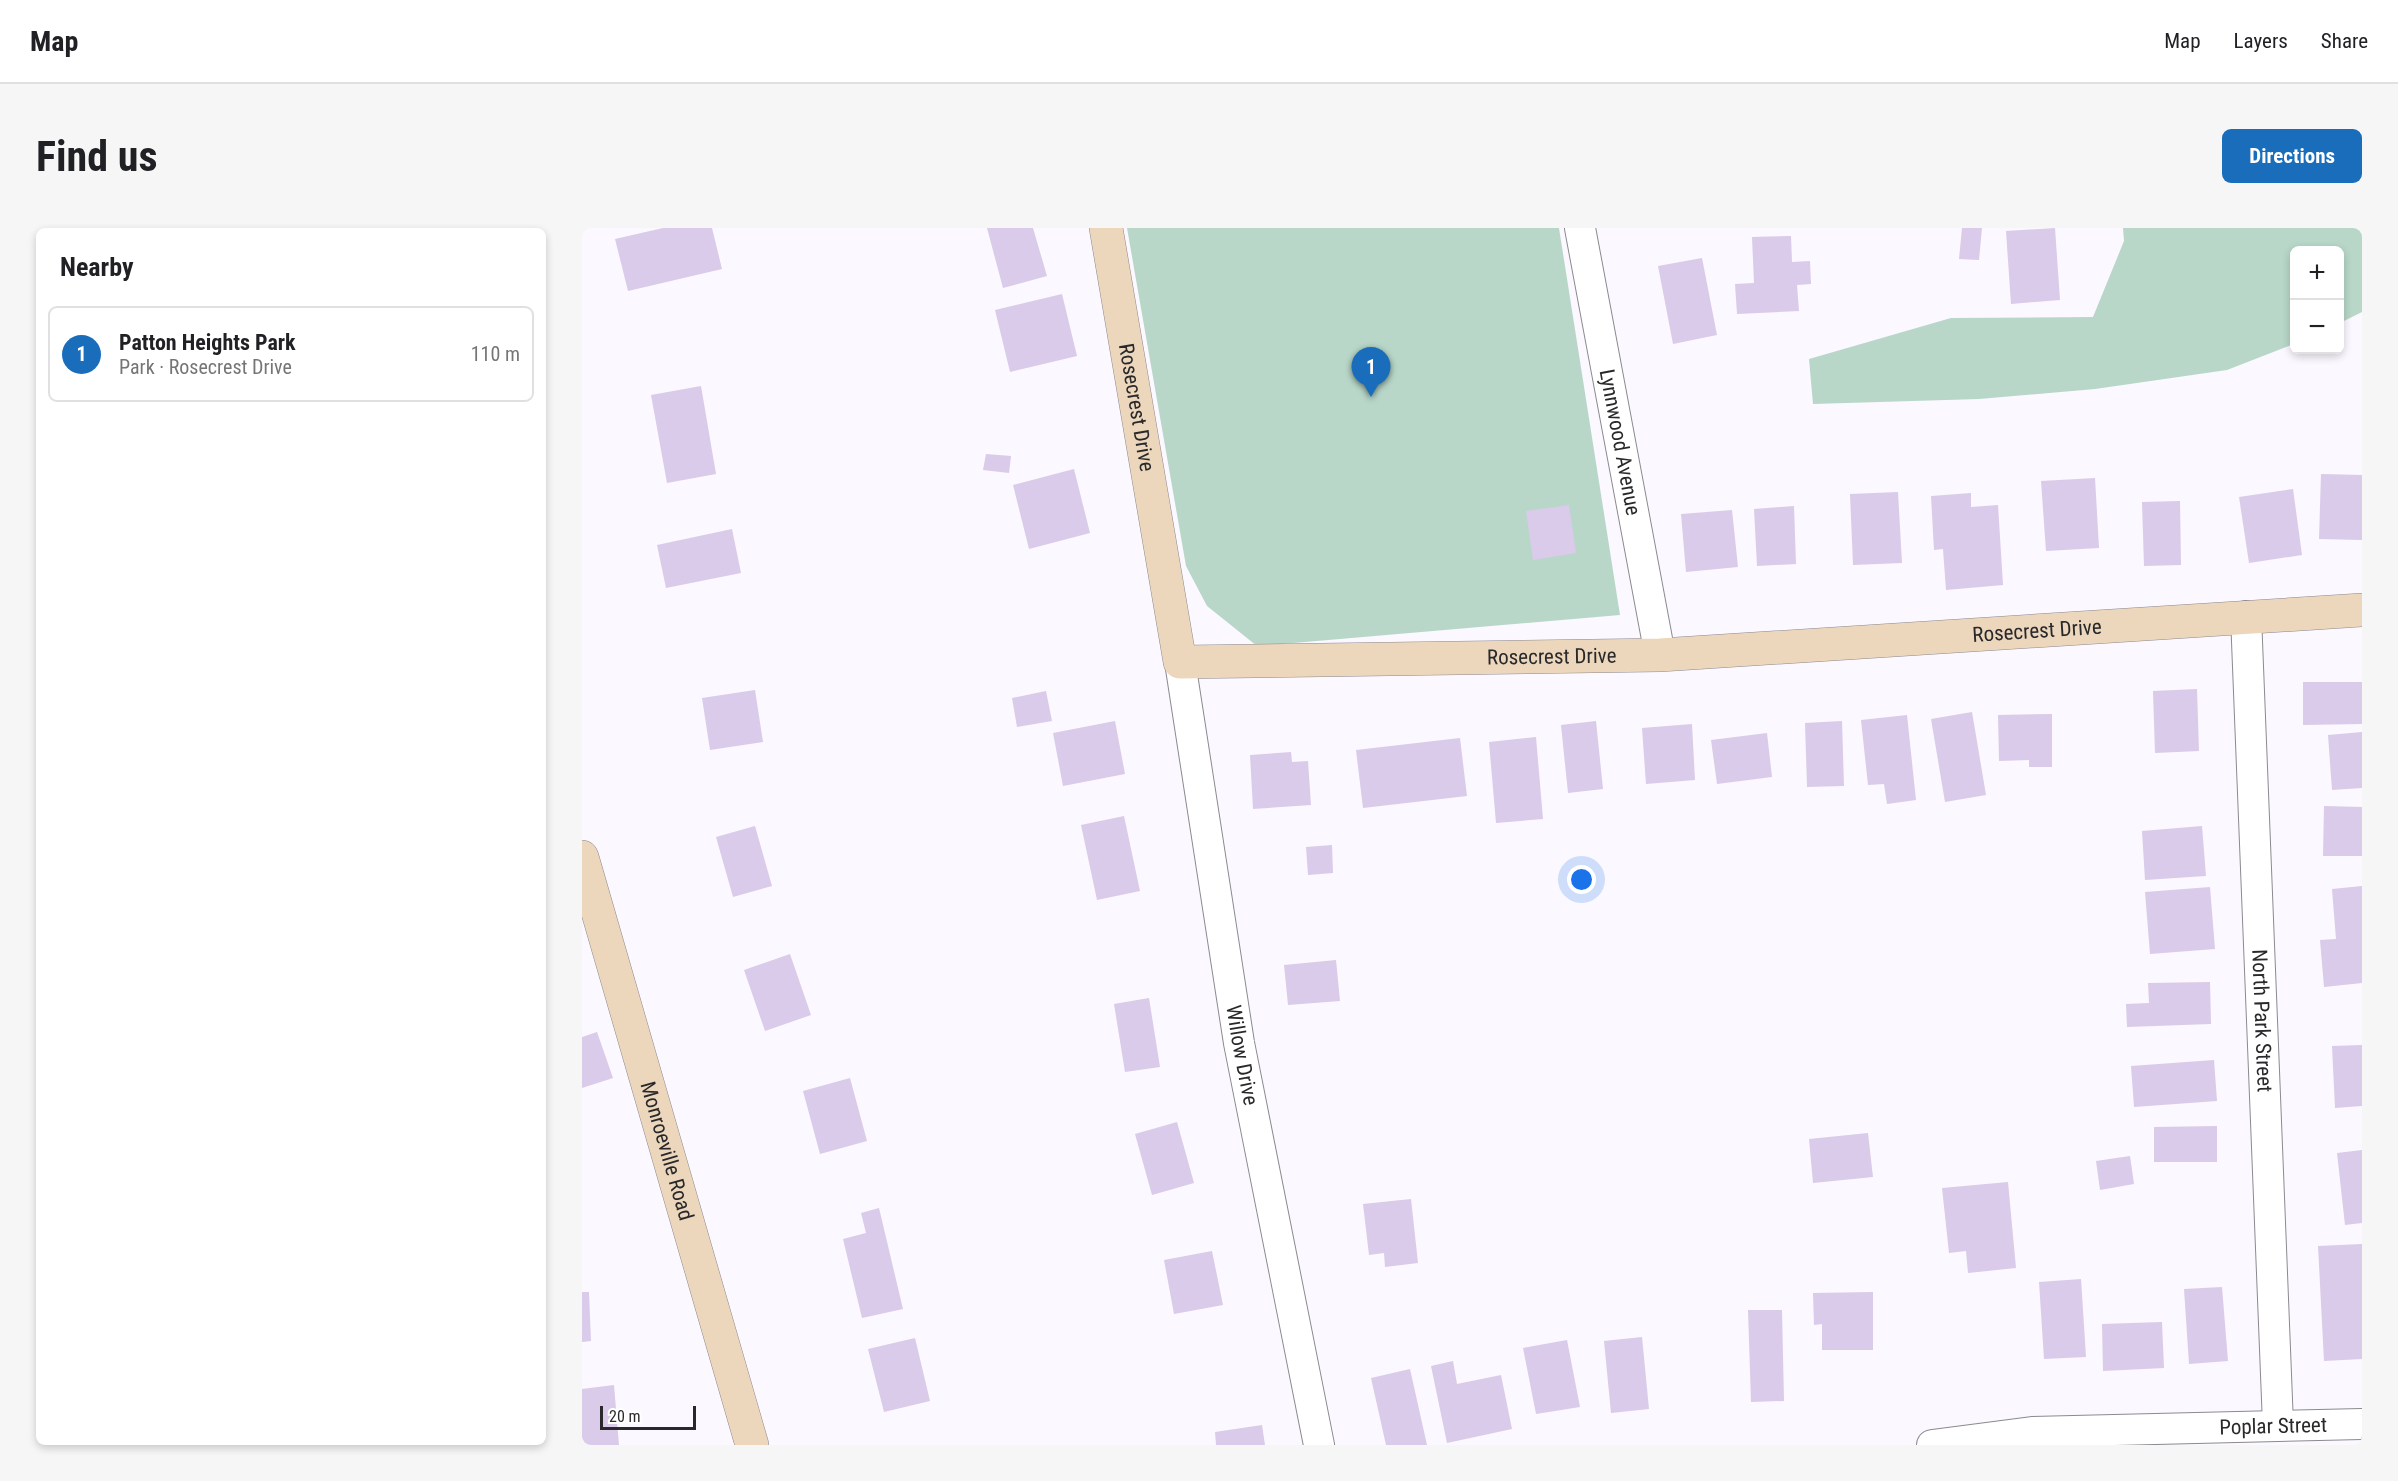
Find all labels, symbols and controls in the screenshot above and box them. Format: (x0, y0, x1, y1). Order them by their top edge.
text: Map (30, 25, 78, 58)
text: Map (2164, 29, 2201, 53)
text: Layers (2234, 29, 2288, 53)
text: Share (2321, 29, 2368, 53)
button: Directions (2222, 129, 2362, 183)
text: Find us (36, 132, 157, 181)
map controls (2290, 246, 2344, 354)
button: + (2290, 246, 2344, 300)
text: Nearby (60, 252, 134, 282)
button: − (2290, 300, 2344, 354)
text: Patton Heights Park (119, 330, 296, 355)
text: 1 (76, 342, 87, 366)
text: 110 m (471, 342, 520, 366)
street label: Rosecrest Drive (1114, 342, 1159, 473)
pin: 1 (1352, 348, 1390, 397)
text: Park · Rosecrest Drive (119, 355, 292, 379)
street label: Lynnwood Avenue (1595, 367, 1646, 517)
street label: Rosecrest Drive (1972, 615, 2102, 647)
street label: Rosecrest Drive (1487, 644, 1617, 670)
your location (1567, 865, 1596, 894)
street label: North Park Street (2247, 949, 2277, 1093)
street label: Willow Drive (1221, 1003, 1263, 1107)
street label: Monroeville Road (636, 1079, 698, 1223)
scale bar (600, 1403, 696, 1430)
text: 20 m (609, 1407, 641, 1426)
street label: Poplar Street (2219, 1413, 2327, 1439)

